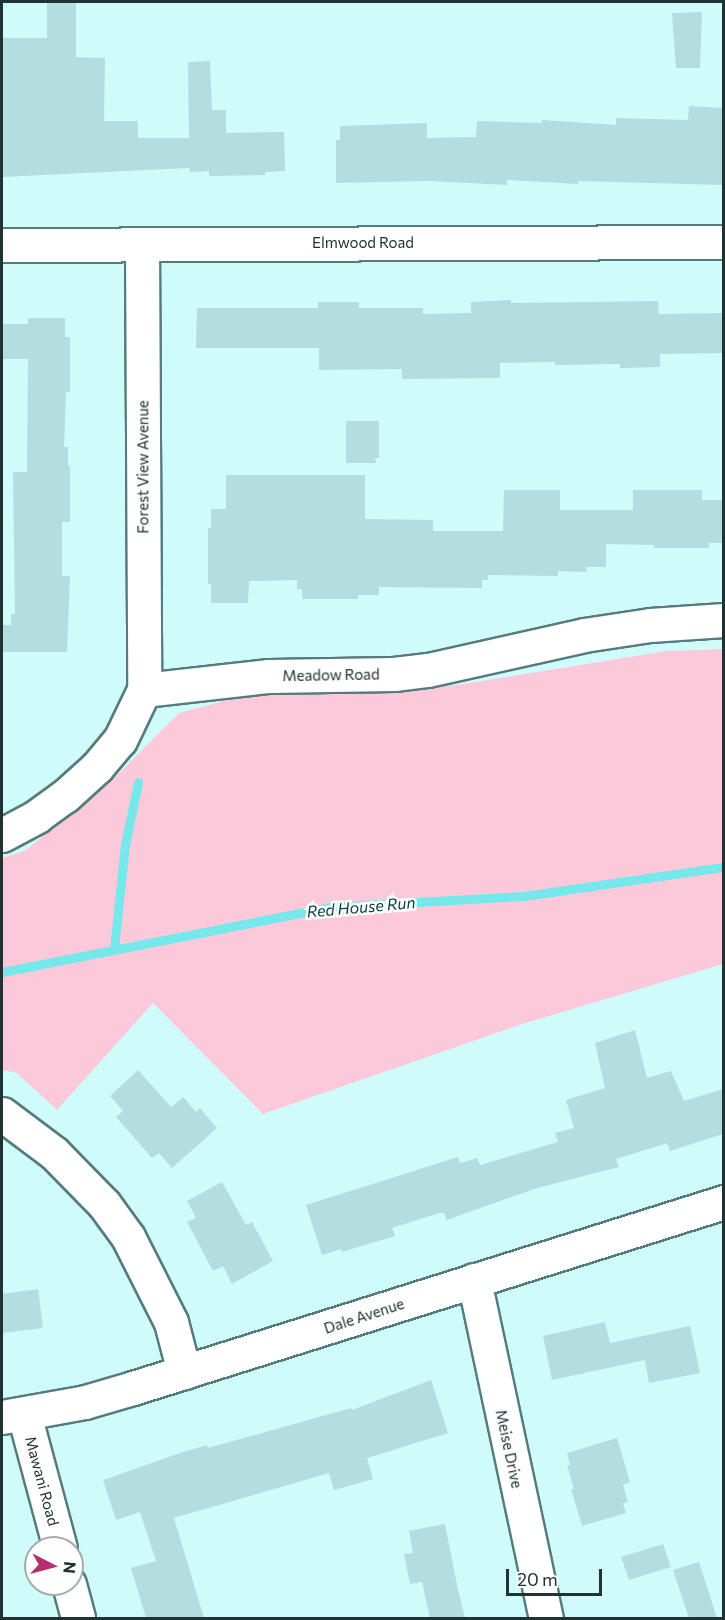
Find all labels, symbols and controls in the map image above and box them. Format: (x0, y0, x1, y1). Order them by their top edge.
street label: Elmwood Road (312, 234, 414, 252)
street label: Forest View Avenue (134, 400, 152, 534)
street label: Meadow Road (282, 665, 380, 685)
water label: Red House Run (306, 893, 416, 921)
street label: Dale Avenue (322, 1295, 406, 1337)
street label: Meise Drive (492, 1408, 526, 1490)
street label: Mawani Road (21, 1434, 63, 1528)
north arrow (24, 1536, 84, 1596)
scale bar (509, 1557, 605, 1595)
text: N (60, 1561, 80, 1575)
text: 20 m (517, 1568, 558, 1590)

